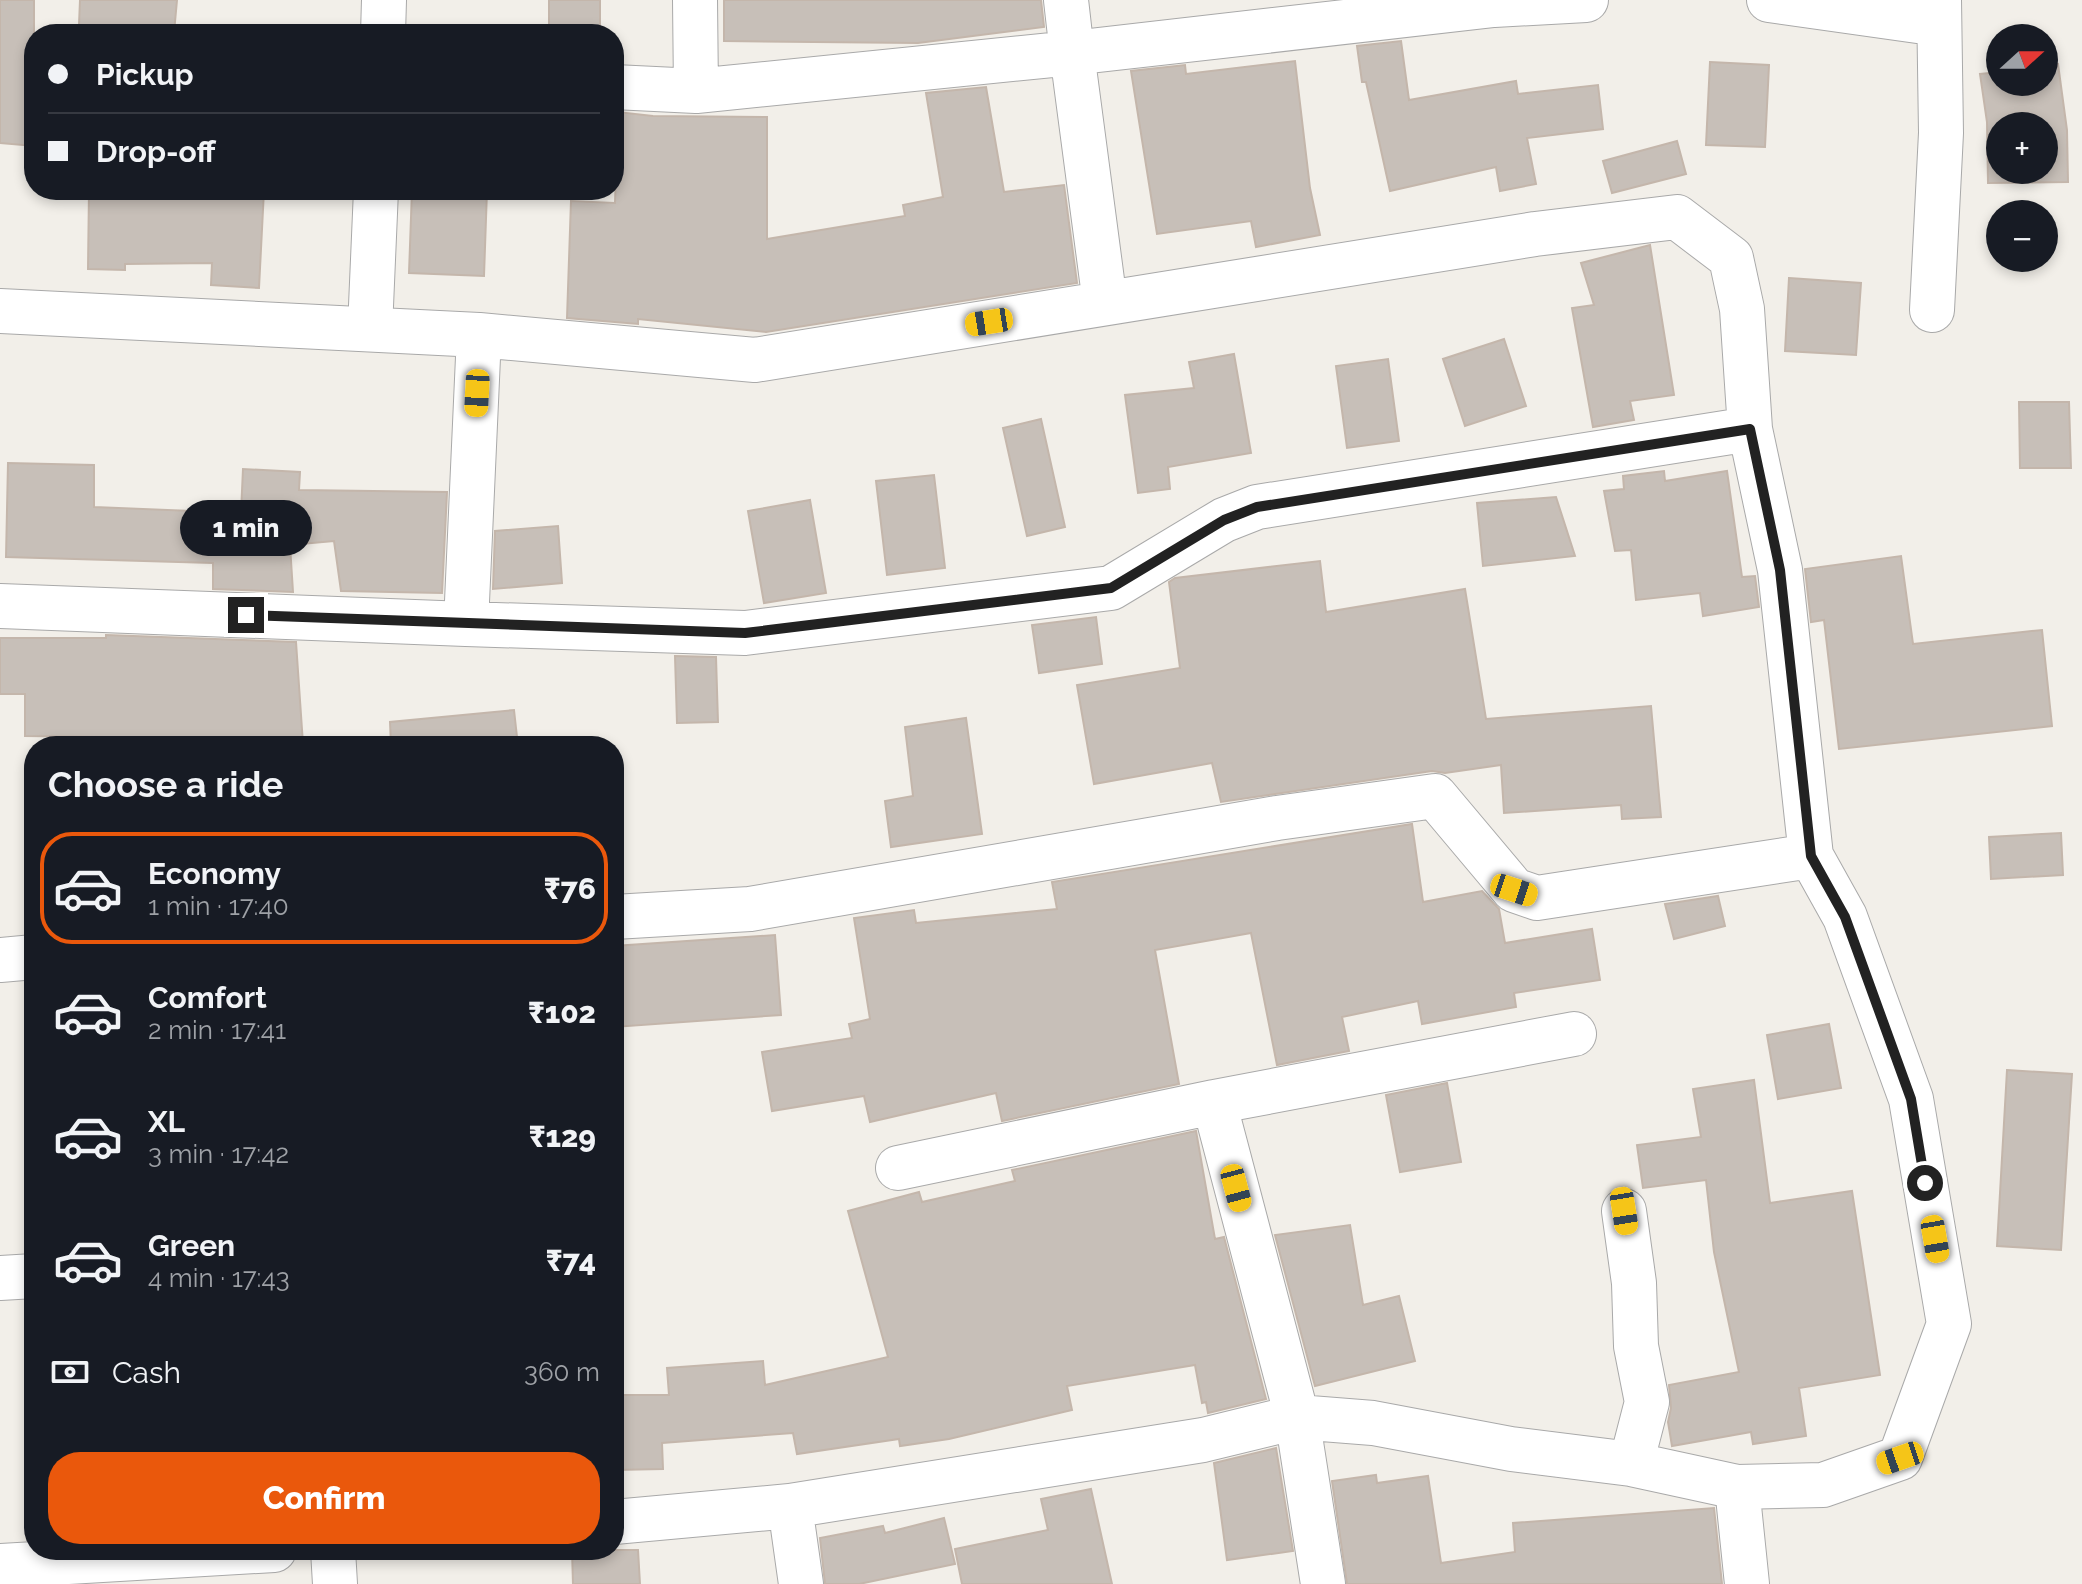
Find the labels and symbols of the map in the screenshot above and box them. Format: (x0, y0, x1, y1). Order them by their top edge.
north arrow (1986, 24, 2058, 96)
car (963, 306, 1015, 338)
car (464, 368, 490, 418)
callout: 1 min (180, 499, 312, 555)
route end (228, 597, 264, 633)
car (1487, 871, 1541, 909)
car (1218, 1162, 1254, 1214)
route start (1907, 1165, 1943, 1201)
car (1608, 1185, 1640, 1237)
car (1919, 1213, 1951, 1265)
car (1873, 1439, 1927, 1477)

